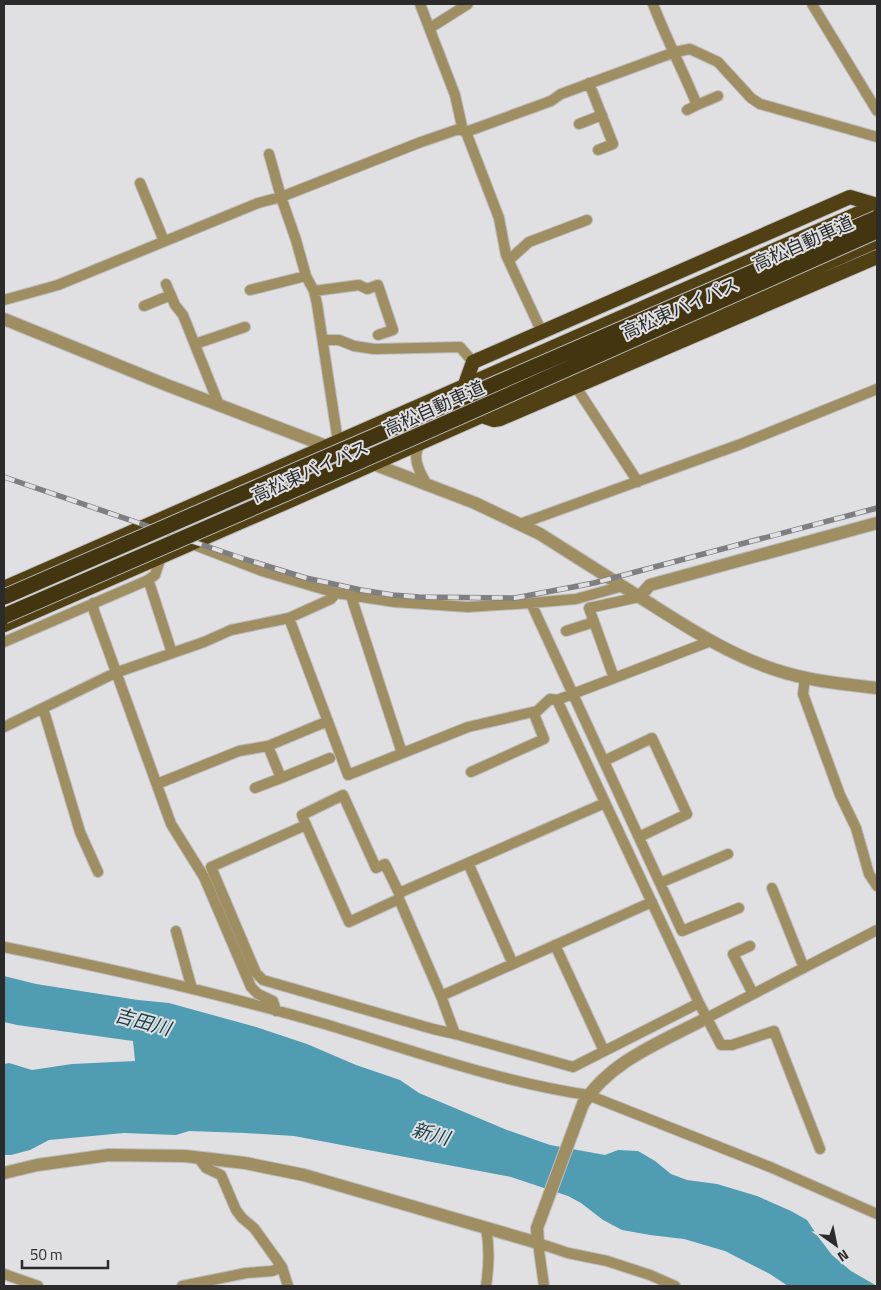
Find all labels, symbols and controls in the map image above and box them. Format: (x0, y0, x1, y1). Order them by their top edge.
street label: 高松自動車道 (748, 209, 858, 277)
street label: 高松東バイパス (617, 270, 743, 346)
street label: 高松自動車道 (379, 374, 489, 442)
street label: 高松東バイパス (247, 433, 373, 509)
water label: 吉田川 (112, 1000, 176, 1043)
water label: 新川 (409, 1114, 455, 1152)
north arrow (811, 1220, 861, 1270)
scale bar (22, 1238, 109, 1270)
text: 50 m (30, 1243, 63, 1266)
text: N (834, 1245, 853, 1268)

